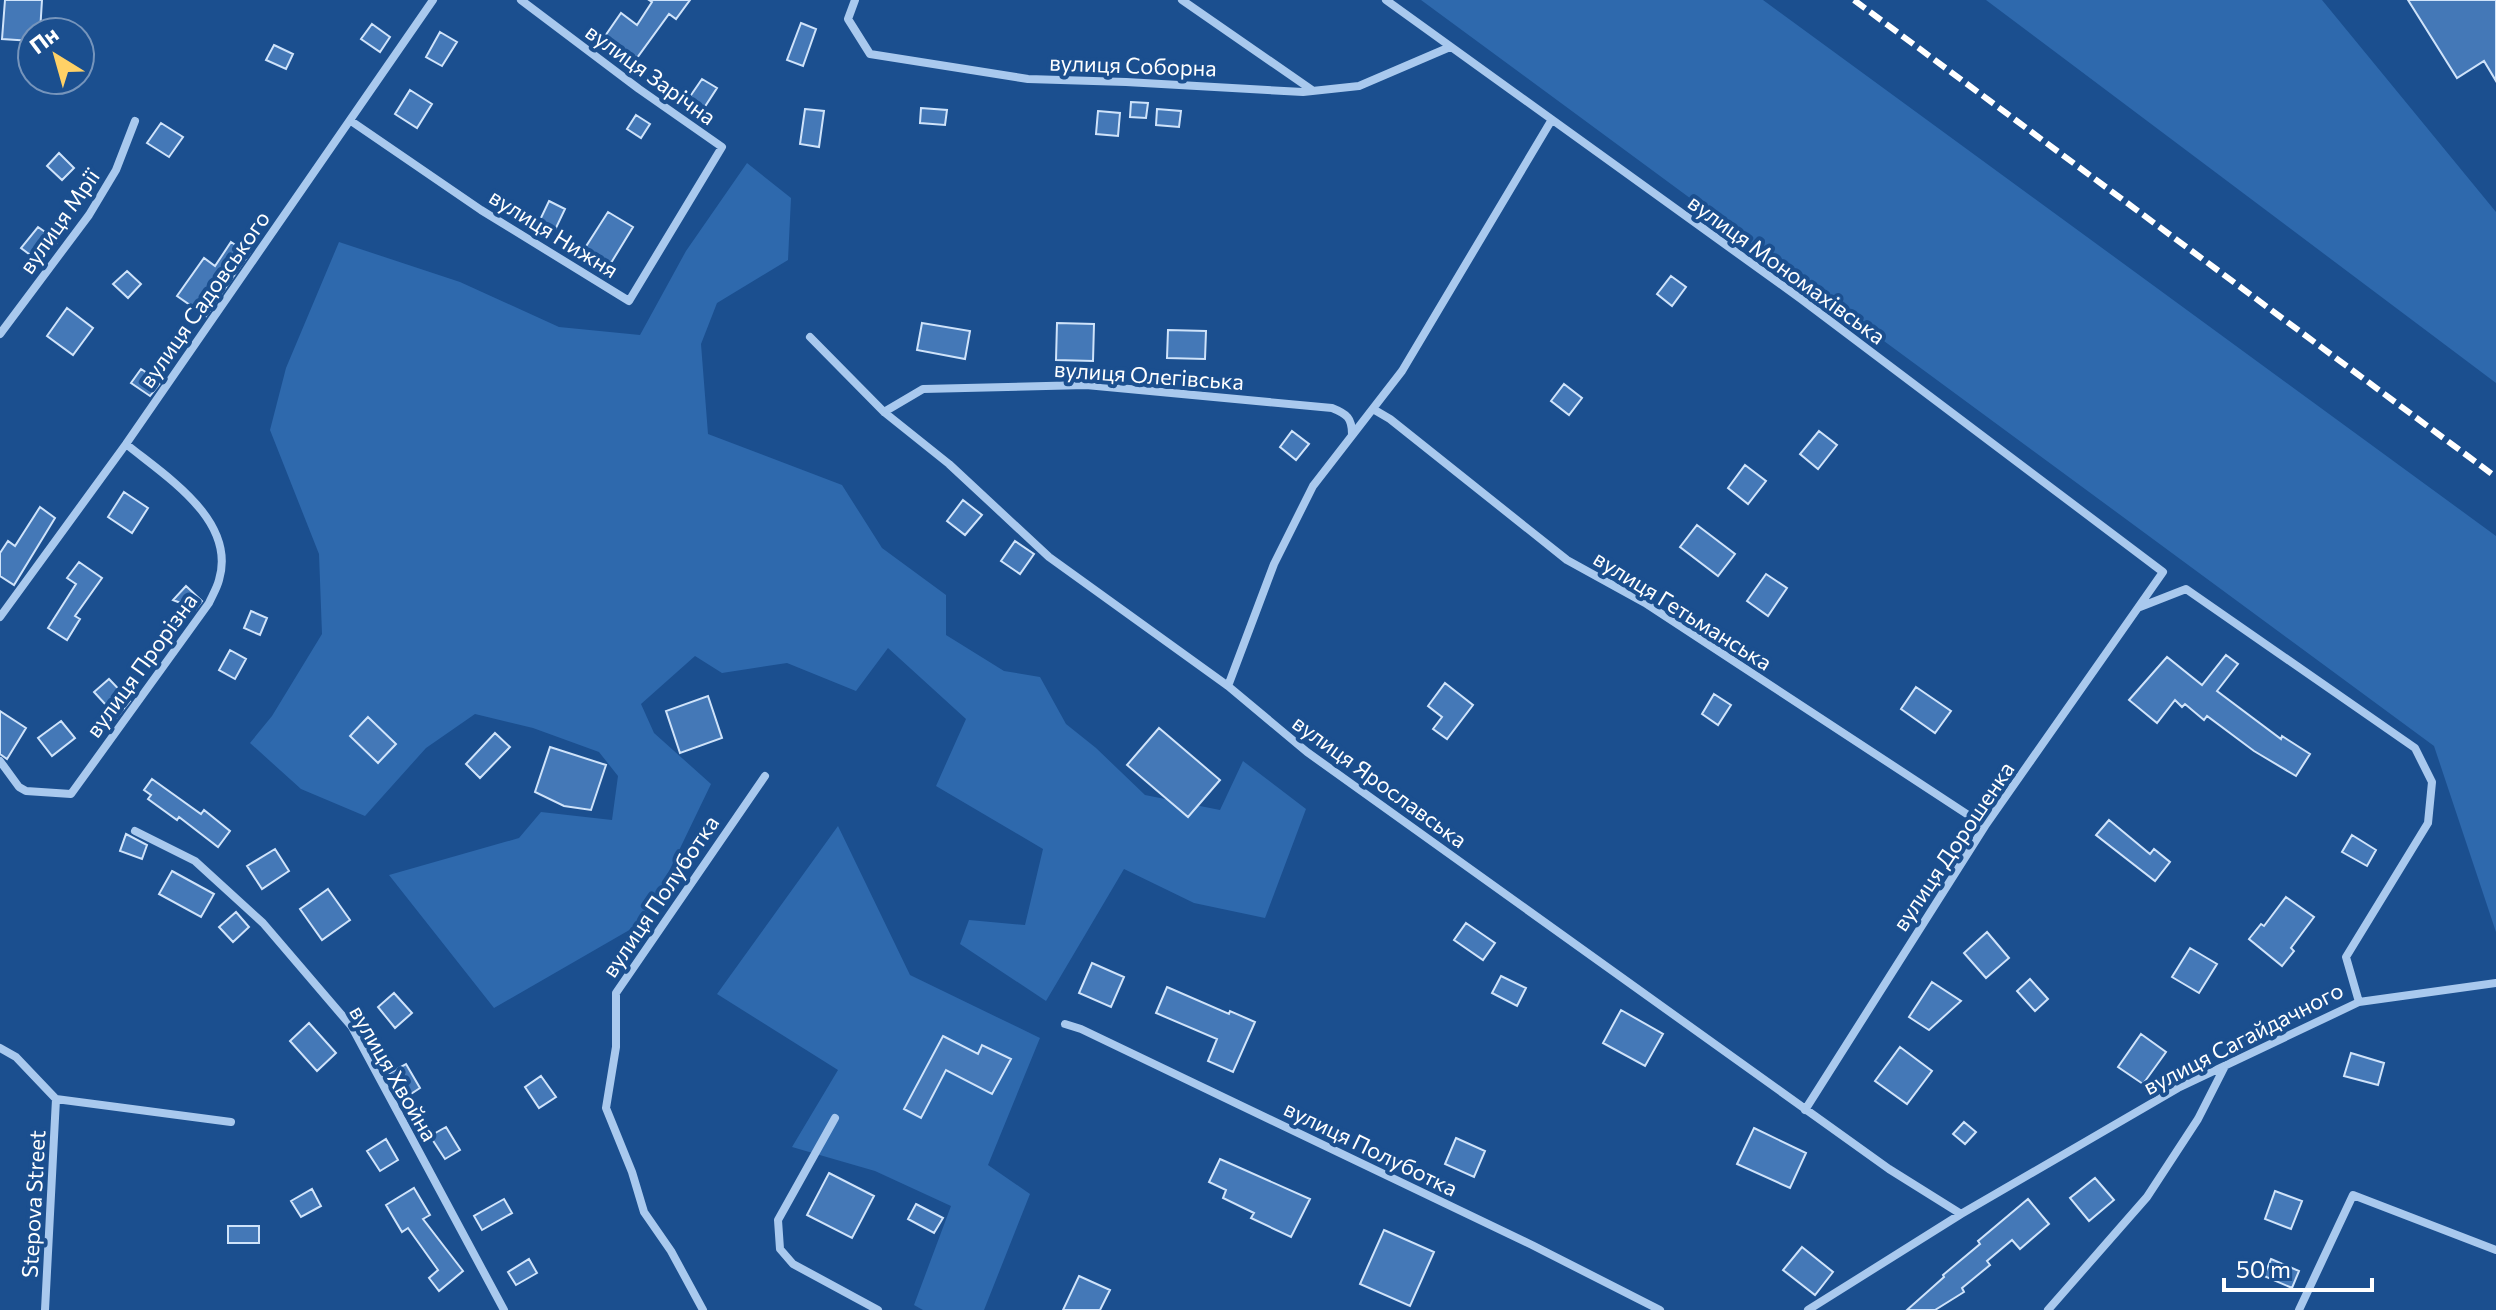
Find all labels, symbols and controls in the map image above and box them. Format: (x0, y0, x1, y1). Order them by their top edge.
north arrow (16, 16, 96, 96)
street label: вулиця Зарічна (581, 18, 721, 130)
text: Пн (24, 20, 63, 59)
street label: вулиця Соборна (1049, 49, 1217, 81)
street label: вулиця Мрії (13, 163, 105, 279)
street label: вулиця Нижня (485, 183, 623, 283)
street label: вулиця Мономахівська (1683, 188, 1891, 350)
street label: вулиця Садовського (133, 205, 275, 393)
street label: вулиця Олегівська (1053, 355, 1245, 395)
street label: вулиця Гетьманська (1589, 544, 1777, 676)
street label: вулиця Прорізна (80, 588, 202, 742)
street label: вулиця Ярославська (1288, 709, 1472, 853)
street label: вулиця Дорошенка (1886, 756, 2020, 936)
street label: вулиця Полуботка (596, 810, 724, 982)
street label: вулиця Сагайдачного (2139, 976, 2347, 1100)
street label: вулиця Хвойна (344, 1000, 444, 1146)
street label: вулиця Полуботка (1280, 1094, 1462, 1202)
street label: Stepova Street (16, 1129, 50, 1279)
scale bar (2224, 1242, 2372, 1292)
text: 50 m (2236, 1254, 2291, 1283)

